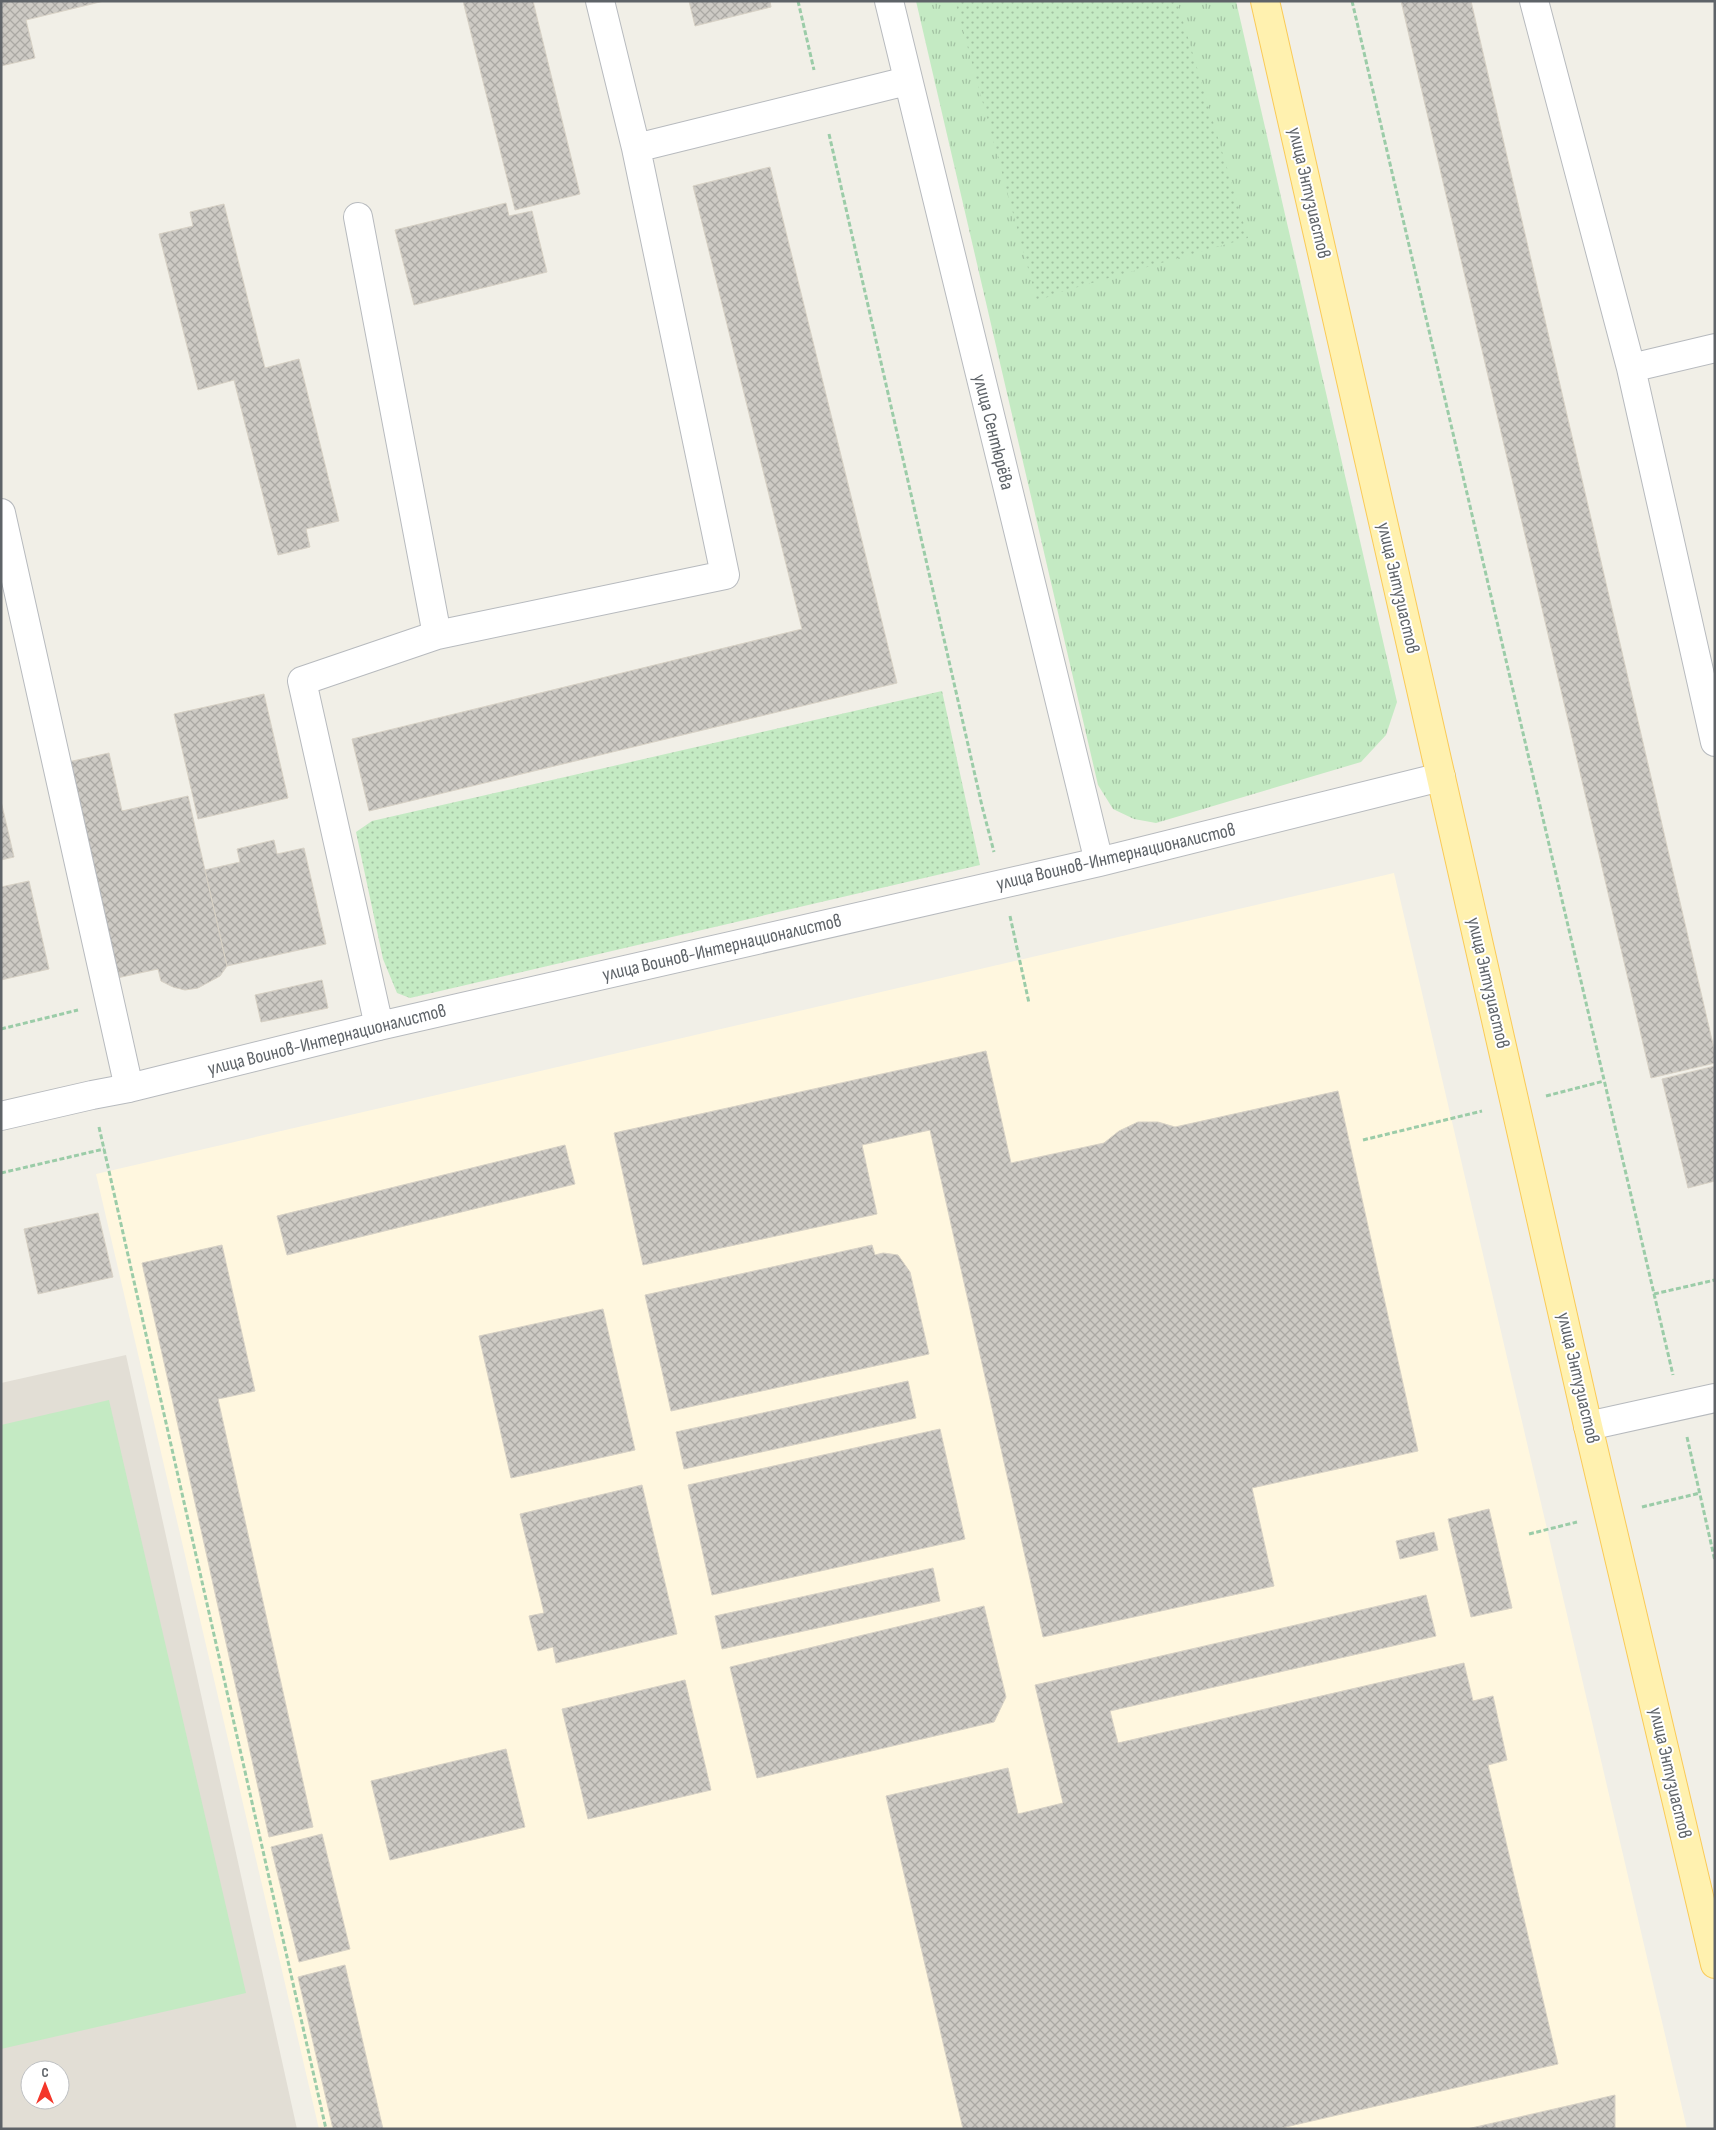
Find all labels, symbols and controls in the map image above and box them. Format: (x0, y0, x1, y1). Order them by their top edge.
street label: улица Энтузиастов (1283, 125, 1335, 261)
street label: улица Сентюрёва (968, 372, 1018, 492)
street label: улица Энтузиастов (1372, 520, 1424, 656)
street label: улица Воинов-Интернационалистов (994, 818, 1238, 896)
street label: улица Воинов-Интернационалистов (600, 909, 844, 987)
street label: улица Энтузиастов (1462, 915, 1514, 1051)
street label: улица Воинов-Интернационалистов (205, 999, 449, 1081)
street label: улица Энтузиастов (1552, 1310, 1604, 1446)
street label: улица Энтузиастов (1644, 1705, 1696, 1841)
north arrow (20, 2060, 70, 2110)
text: С (41, 2064, 49, 2081)

